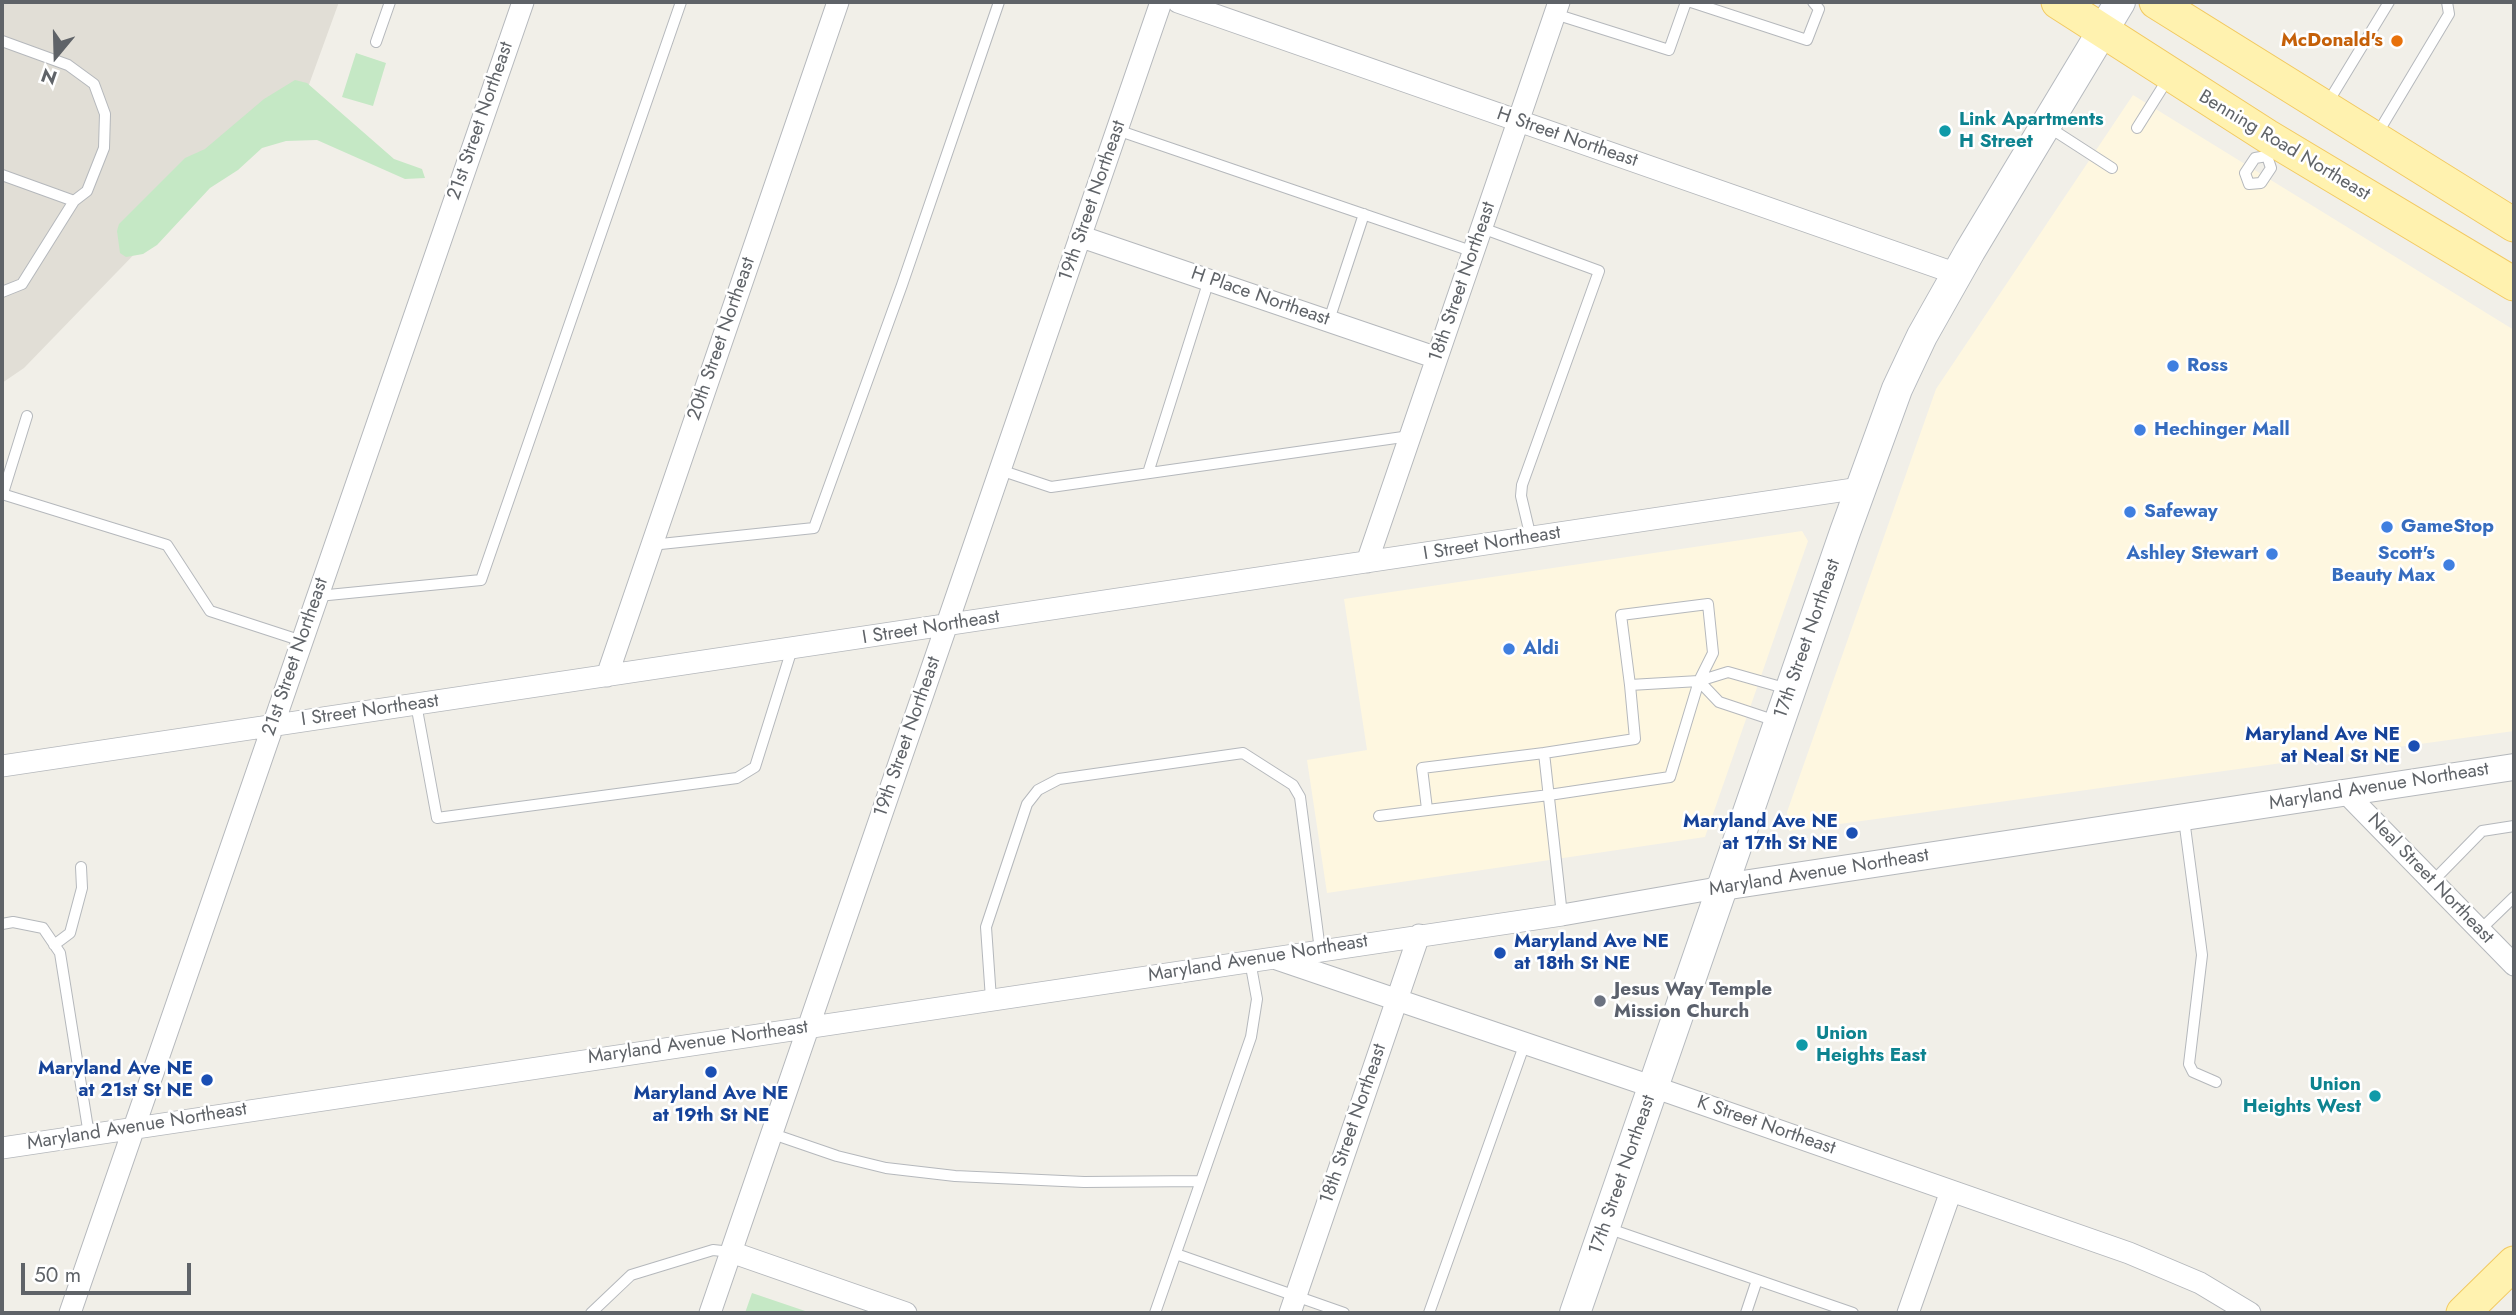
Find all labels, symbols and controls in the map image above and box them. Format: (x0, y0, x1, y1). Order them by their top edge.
north arrow (21, 21, 91, 91)
place label: McDonald's (2281, 30, 2383, 52)
marker: McDonald's (2389, 33, 2405, 49)
street label: 21st Street Northeast (443, 39, 519, 203)
text: N (37, 61, 61, 92)
street label: Benning Road Northeast (2194, 86, 2374, 206)
street label: H Street Northeast (1494, 103, 1640, 173)
place label: Link Apartments H Street (1959, 109, 2104, 153)
street label: 19th Street Northeast (1055, 118, 1131, 284)
marker: Link Apartments H Street (1937, 123, 1953, 139)
street label: 18th Street Northeast (1425, 199, 1501, 365)
street label: 20th Street Northeast (683, 255, 761, 423)
street label: H Place Northeast (1188, 263, 1332, 331)
place label: Ross (2187, 355, 2228, 377)
marker: Ross (2165, 358, 2181, 374)
place label: Hechinger Mall (2154, 419, 2290, 441)
marker: Hechinger Mall (2132, 422, 2148, 438)
place label: Safeway (2144, 501, 2218, 523)
marker: Safeway (2122, 504, 2138, 520)
place label: GameStop (2401, 516, 2494, 538)
marker: GameStop (2379, 519, 2395, 535)
street label: I Street Northeast (1422, 522, 1562, 566)
place label: Ashley Stewart (2126, 543, 2258, 565)
place label: Scott's Beauty Max (2331, 543, 2435, 587)
marker: Ashley Stewart (2264, 546, 2280, 562)
street label: 17th Street Northeast (1770, 556, 1846, 722)
marker: Scott's Beauty Max (2441, 557, 2457, 573)
street label: 21st Street Northeast (258, 575, 334, 739)
street label: I Street Northeast (861, 606, 1001, 650)
place label: Aldi (1523, 638, 1559, 660)
marker: Aldi (1501, 641, 1517, 657)
street label: 19th Street Northeast (870, 654, 946, 820)
street label: I Street Northeast (300, 690, 440, 732)
place label: Maryland Ave NE at Neal St NE (2245, 724, 2400, 768)
marker: Maryland Ave NE at Neal St NE (2406, 738, 2422, 754)
street label: Maryland Avenue Northeast (2268, 758, 2490, 816)
street label: Neal Street Northeast (2362, 809, 2498, 949)
place label: Maryland Ave NE at 17th St NE (1683, 811, 1838, 855)
marker: Maryland Ave NE at 17th St NE (1844, 825, 1860, 841)
street label: Maryland Avenue Northeast (1708, 844, 1930, 902)
street label: Maryland Avenue Northeast (1147, 930, 1369, 988)
place label: Maryland Ave NE at 18th St NE (1514, 931, 1669, 975)
marker: Maryland Ave NE at 18th St NE (1492, 945, 1508, 961)
place label: Jesus Way Temple Mission Church (1614, 979, 1772, 1023)
marker: Jesus Way Temple Mission Church (1592, 993, 1608, 1009)
street label: Maryland Avenue Northeast (586, 1016, 810, 1070)
place label: Union Heights East (1816, 1023, 1926, 1067)
marker: Union Heights East (1794, 1037, 1810, 1053)
street label: 18th Street Northeast (1316, 1041, 1392, 1207)
place label: Maryland Ave NE at 21st St NE (38, 1058, 193, 1102)
marker: Maryland Ave NE at 19th St NE (703, 1064, 719, 1080)
marker: Maryland Ave NE at 21st St NE (199, 1072, 215, 1088)
place label: Union Heights West (2243, 1074, 2361, 1118)
place label: Maryland Ave NE at 19th St NE (633, 1083, 789, 1127)
marker: Union Heights West (2367, 1088, 2383, 1104)
street label: 17th Street Northeast (1585, 1092, 1661, 1258)
street label: K Street Northeast (1694, 1092, 1838, 1160)
street label: Maryland Avenue Northeast (26, 1098, 248, 1156)
scale bar (24, 1248, 194, 1292)
text: 50 m (34, 1260, 81, 1290)

